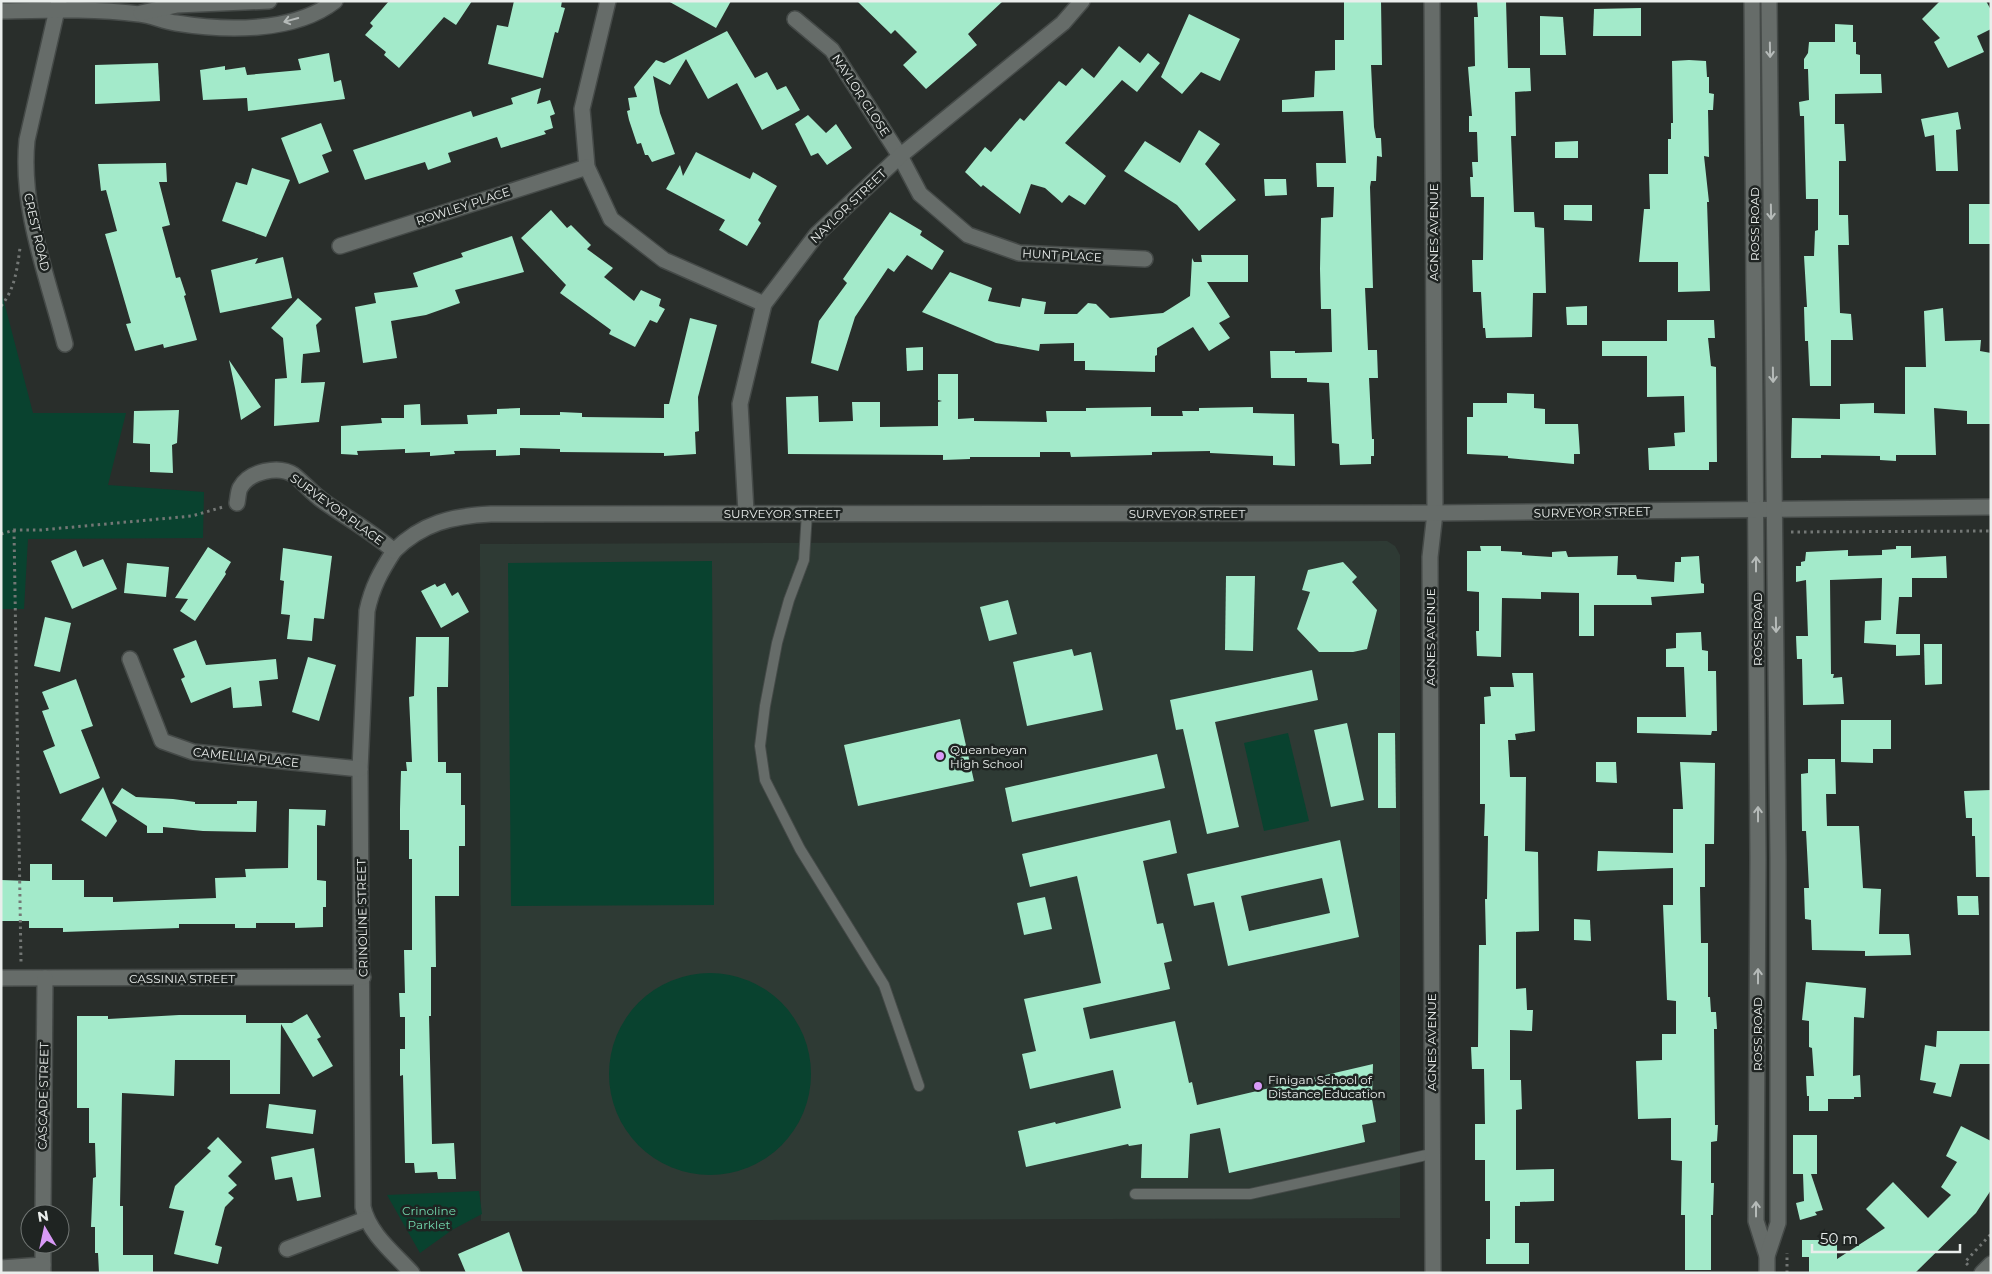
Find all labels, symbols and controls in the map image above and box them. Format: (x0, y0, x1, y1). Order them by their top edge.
one-way arrow (283, 16, 299, 25)
one-way arrow (1765, 42, 1775, 58)
street label: NAYLOR CLOSE (829, 51, 893, 139)
street label: NAYLOR STREET (807, 166, 889, 246)
street label: AGNES AVENUE (1426, 183, 1441, 281)
street label: ROWLEY PLACE (414, 184, 512, 228)
street label: ROSS ROAD (1747, 187, 1762, 261)
street label: CREST ROAD (21, 192, 53, 273)
one-way arrow (1767, 204, 1776, 220)
street label: HUNT PLACE (1022, 245, 1102, 265)
one-way arrow (1768, 366, 1778, 383)
street label: SURVEYOR PLACE (288, 470, 386, 548)
street label: SURVEYOR STREET (1534, 503, 1651, 521)
street label: SURVEYOR STREET (724, 506, 840, 521)
street label: SURVEYOR STREET (1129, 506, 1245, 521)
one-way arrow (1751, 556, 1761, 572)
street label: AGNES AVENUE (1423, 588, 1438, 686)
street label: ROSS ROAD (1750, 592, 1765, 666)
one-way arrow (1771, 617, 1780, 633)
place label: Queanbeyan High School (950, 742, 1027, 771)
street label: CAMELLIA PLACE (192, 744, 300, 770)
marker: Queanbeyan High School (934, 750, 946, 762)
one-way arrow (1753, 806, 1763, 822)
street label: CRINOLINE STREET (353, 859, 371, 977)
one-way arrow (1753, 969, 1762, 985)
street label: CASSINIA STREET (129, 971, 235, 986)
street label: AGNES AVENUE (1424, 993, 1439, 1091)
street label: ROSS ROAD (1750, 997, 1765, 1071)
street label: CASCADE STREET (35, 1042, 51, 1150)
place label: Finigan School of Distance Education (1268, 1072, 1386, 1101)
marker: Finigan School of Distance Education (1252, 1080, 1264, 1092)
one-way arrow (1751, 1201, 1761, 1218)
park label: Crinoline Parklet (402, 1203, 456, 1232)
north arrow (20, 1204, 70, 1254)
text: N (36, 1206, 50, 1226)
scale bar (1812, 1222, 1960, 1254)
text: 50 m (1820, 1229, 1858, 1248)

